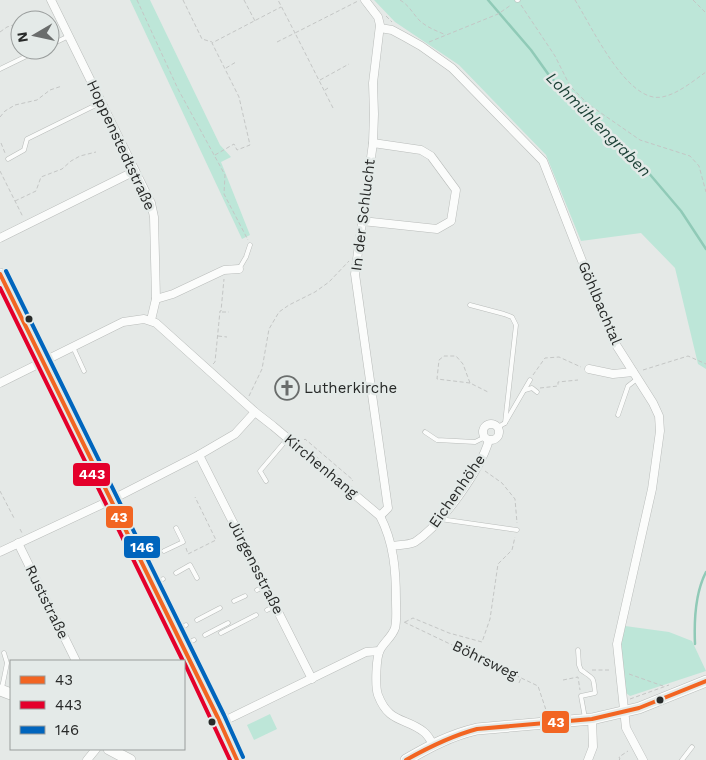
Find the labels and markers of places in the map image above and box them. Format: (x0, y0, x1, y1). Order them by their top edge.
unlabelled marker (24, 314, 34, 324)
church icon: Lutherkirche (274, 375, 300, 401)
place label: Lutherkirche (304, 379, 397, 397)
unlabelled marker (655, 695, 665, 705)
unlabelled marker (207, 717, 217, 727)

